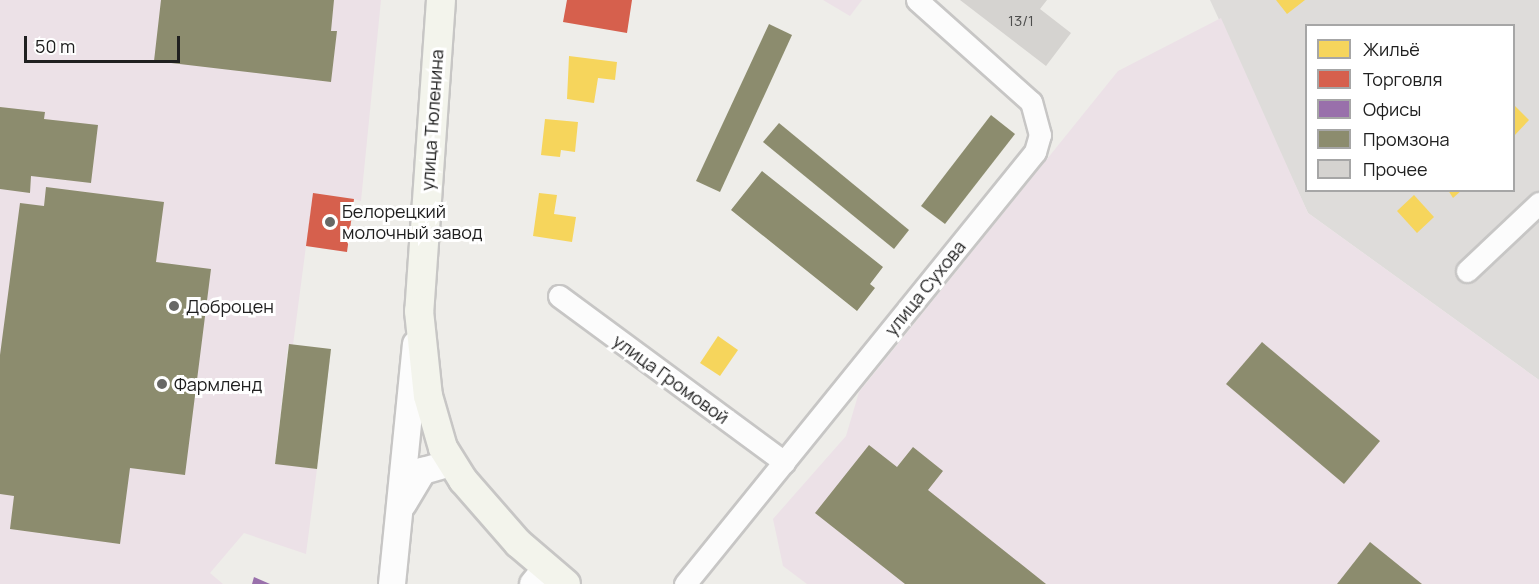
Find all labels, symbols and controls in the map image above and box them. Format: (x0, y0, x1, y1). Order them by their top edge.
house number: 13/1 (1008, 12, 1034, 30)
scale bar (27, 24, 183, 62)
legend (1305, 24, 1515, 192)
text: 50 m (35, 34, 75, 58)
text: Жильё (1363, 37, 1420, 61)
street label: улица Тюленина (416, 49, 448, 191)
text: Торговля (1363, 67, 1442, 91)
text: Офисы (1363, 97, 1421, 121)
text: Промзона (1363, 127, 1450, 151)
text: Прочее (1363, 157, 1428, 181)
place label: Белорецкий молочный завод (342, 201, 483, 244)
marker: Белорецкий молочный завод (323, 215, 337, 229)
street label: улица Сухова (880, 236, 970, 340)
place label: Доброцен (186, 295, 274, 317)
marker: Доброцен (167, 299, 181, 313)
street label: улица Громовой (609, 330, 733, 428)
place label: Фармленд (174, 373, 262, 395)
marker: Фармленд (155, 377, 169, 391)

